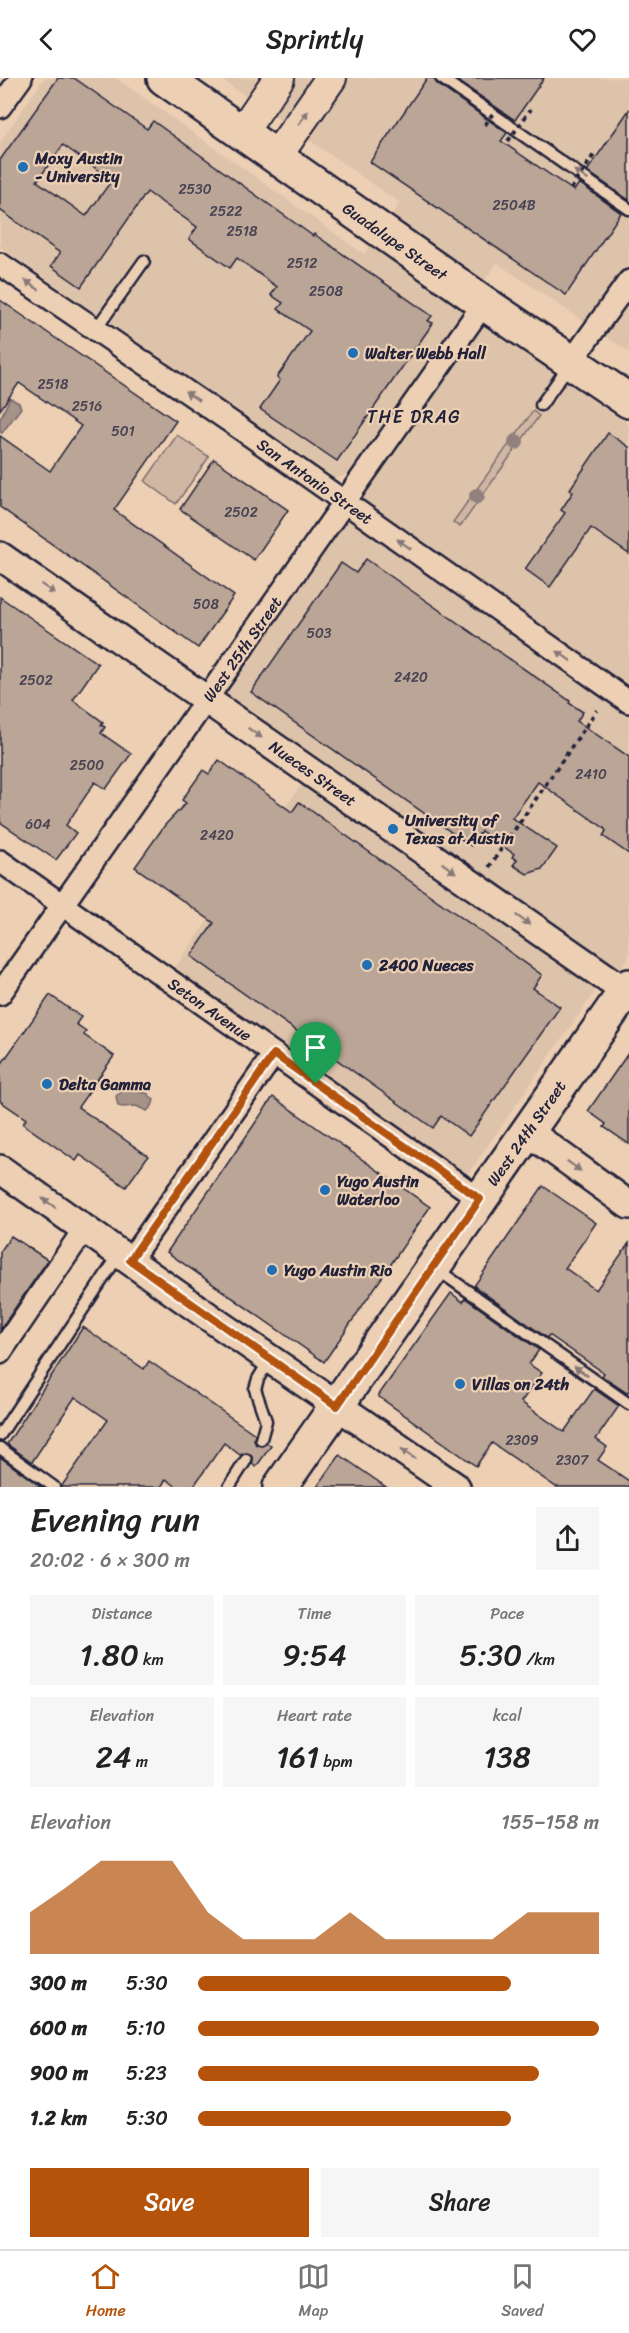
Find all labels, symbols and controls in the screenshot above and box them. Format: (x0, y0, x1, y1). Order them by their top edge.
text: Sprintly (266, 15, 363, 63)
icon: back (30, 23, 63, 56)
icon: heart (566, 23, 599, 56)
one-way arrow (297, 110, 309, 126)
place label: Moxy Austin - University (34, 144, 123, 191)
marker: Moxy Austin - University (16, 160, 30, 174)
one-way arrow (573, 170, 589, 181)
house number: 2530 (178, 177, 212, 202)
house number: 2504B (492, 193, 536, 218)
street label: Guadalupe Street (336, 194, 454, 289)
house number: 2522 (210, 199, 242, 224)
house number: 2518 (226, 219, 258, 244)
house number: 2512 (287, 251, 317, 276)
one-way arrow (24, 279, 40, 291)
house number: 2508 (309, 279, 344, 304)
place label: Walter Webb Hall (365, 339, 487, 368)
marker: Walter Webb Hall (346, 346, 360, 360)
house number: 2518 (37, 372, 69, 397)
one-way arrow (184, 390, 201, 401)
house number: 2516 (72, 394, 102, 419)
district label: THE DRAG (367, 401, 461, 433)
house number: 501 (111, 419, 135, 444)
street label: San Antonio Street (251, 430, 379, 532)
house number: 2502 (224, 500, 258, 525)
one-way arrow (397, 538, 413, 550)
one-way arrow (40, 583, 56, 594)
street label: West 25th Street (195, 590, 290, 708)
house number: 508 (193, 592, 219, 617)
house number: 503 (306, 621, 332, 646)
one-way arrow (556, 650, 572, 662)
house number: 2420 (394, 665, 428, 690)
house number: 2502 (19, 668, 53, 693)
one-way arrow (247, 727, 263, 739)
street label: Nueces Street (263, 732, 363, 814)
house number: 2500 (70, 753, 104, 778)
house number: 2410 (575, 762, 607, 787)
place label: University of Texas at Austin (405, 806, 514, 853)
house number: 604 (25, 812, 51, 837)
marker: University of Texas at Austin (386, 822, 400, 836)
house number: 2420 (200, 823, 234, 848)
one-way arrow (442, 862, 457, 874)
one-way arrow (515, 914, 531, 926)
place label: 2400 Nueces (378, 951, 474, 980)
marker: 2400 Nueces (360, 958, 374, 972)
street label: Seton Avenue (162, 970, 258, 1049)
pin (290, 1022, 341, 1084)
icon: arrive (299, 1031, 332, 1064)
place label: Delta Gamma (59, 1070, 151, 1099)
street label: West 24th Street (479, 1074, 574, 1193)
marker: Delta Gamma (40, 1077, 54, 1091)
one-way arrow (567, 1159, 582, 1171)
place label: Yugo Austin Waterloo (337, 1167, 419, 1214)
marker: Yugo Austin Waterloo (318, 1183, 332, 1197)
one-way arrow (41, 1197, 57, 1209)
place label: Yugo Austin Rio (284, 1256, 392, 1285)
marker: Yugo Austin Rio (265, 1263, 279, 1277)
one-way arrow (574, 1365, 590, 1377)
place label: Villas on 24th (472, 1370, 570, 1399)
marker: Villas on 24th (453, 1377, 467, 1391)
house number: 2309 (505, 1428, 539, 1453)
house number: 2307 (556, 1448, 589, 1473)
one-way arrow (400, 1449, 416, 1460)
text: Evening run (30, 1491, 200, 1549)
button: share (536, 1507, 599, 1570)
text: 20:02 · 6 × 300 m (30, 1543, 190, 1578)
text: Distance (91, 1599, 152, 1628)
text: Time (298, 1599, 331, 1628)
text: Pace (490, 1599, 524, 1628)
text: 1.80 (80, 1628, 139, 1682)
text: 9:54 (282, 1628, 347, 1682)
text: 5:30 (459, 1628, 522, 1682)
text: km (139, 1645, 164, 1674)
text: /km (522, 1645, 555, 1674)
text: Elevation (89, 1701, 154, 1730)
text: Heart rate (277, 1701, 352, 1730)
text: kcal (493, 1701, 522, 1730)
text: 24 (96, 1730, 132, 1784)
text: 161 (276, 1730, 319, 1784)
text: 138 (483, 1730, 531, 1784)
text: m (132, 1747, 148, 1776)
text: bpm (319, 1747, 353, 1776)
text: Elevation (30, 1805, 111, 1840)
text: 155–158 m (501, 1805, 599, 1840)
text: 300 m (30, 1966, 87, 2001)
text: 5:30 (126, 1966, 168, 2001)
text: 600 m (30, 2011, 87, 2046)
text: 5:10 (126, 2011, 165, 2046)
text: 900 m (30, 2056, 88, 2091)
text: 5:23 (126, 2056, 167, 2091)
text: 1.2 km (30, 2101, 87, 2136)
text: 5:30 (126, 2101, 168, 2136)
button: Save (30, 2168, 309, 2237)
button: Share (321, 2168, 599, 2237)
tab: Home (86, 2260, 126, 2325)
tab: Map (297, 2260, 330, 2325)
tab: Saved (501, 2260, 543, 2325)

